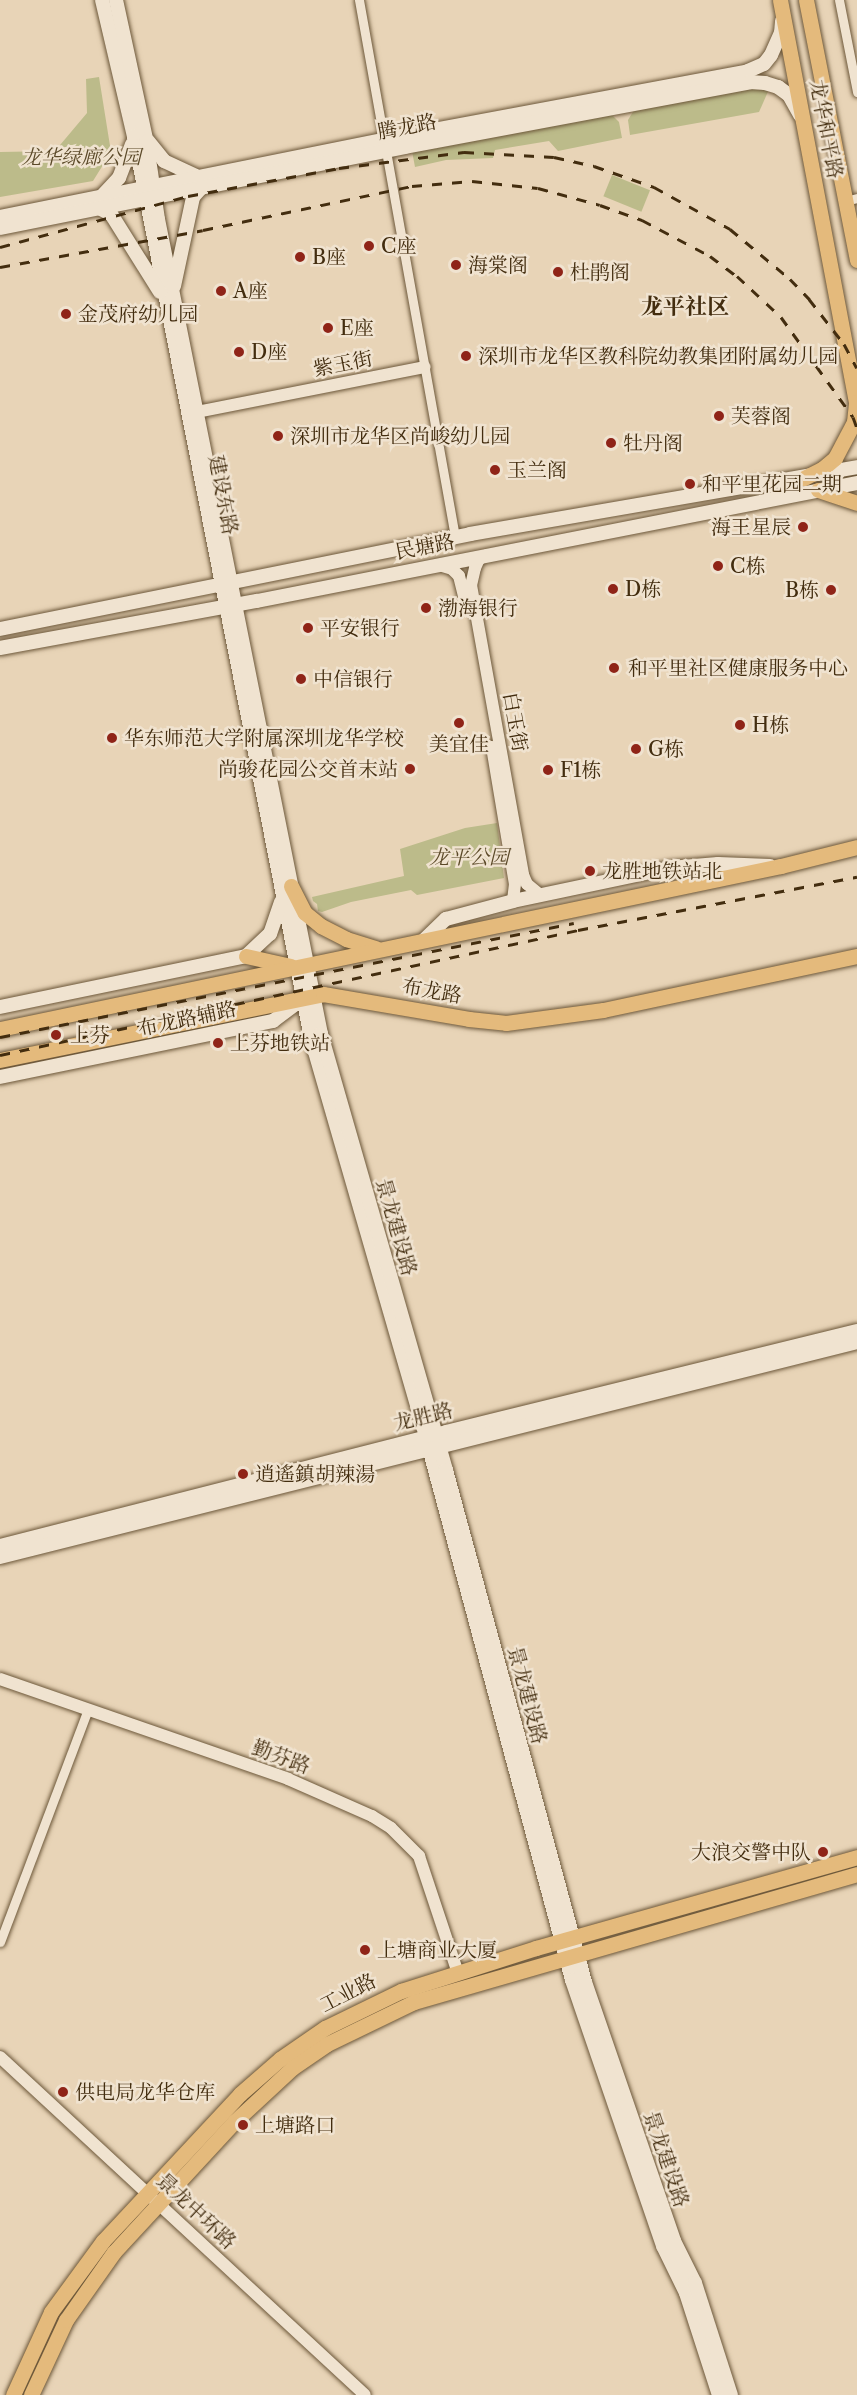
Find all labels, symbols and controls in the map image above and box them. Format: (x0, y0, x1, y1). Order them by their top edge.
street label: 龙华和平路 (805, 78, 847, 180)
street label: 腾龙路 (375, 109, 439, 145)
park label: 龙华绿廊公园 (21, 145, 141, 169)
place label: C座 (381, 234, 416, 258)
marker: C座 (362, 239, 376, 253)
place label: B座 (312, 245, 346, 269)
marker: B座 (293, 250, 307, 264)
place label: 海棠阁 (468, 253, 528, 277)
marker: 海棠阁 (449, 258, 463, 272)
place label: 杜鹃阁 (570, 260, 630, 284)
marker: 杜鹃阁 (551, 265, 565, 279)
place label: A座 (233, 279, 268, 303)
marker: A座 (214, 284, 228, 298)
district label: 龙平社区 (641, 294, 729, 320)
place label: 金茂府幼儿园 (78, 302, 198, 326)
marker: 金茂府幼儿园 (59, 307, 73, 321)
place label: E座 (340, 316, 374, 340)
marker: E座 (321, 321, 335, 335)
place label: D座 (251, 340, 287, 364)
place label: 深圳市龙华区教科院幼教集团附属幼儿园 (478, 344, 838, 368)
marker: D座 (232, 345, 246, 359)
street label: 紫玉街 (311, 346, 375, 382)
marker: 深圳市龙华区教科院幼教集团附属幼儿园 (459, 349, 473, 363)
place label: 芙蓉阁 (731, 404, 791, 428)
marker: 芙蓉阁 (712, 409, 726, 423)
place label: 深圳市龙华区尚峻幼儿园 (290, 424, 510, 448)
marker: 深圳市龙华区尚峻幼儿园 (271, 429, 285, 443)
place label: 牡丹阁 (623, 431, 683, 455)
marker: 牡丹阁 (604, 436, 618, 450)
street label: 建设东路 (204, 453, 242, 537)
place label: 玉兰阁 (507, 458, 567, 482)
marker: 玉兰阁 (488, 463, 502, 477)
place label: 和平里花园二期 (702, 472, 842, 496)
marker: 和平里花园二期 (683, 477, 697, 491)
place label: 海王星辰 (711, 515, 791, 539)
marker: 海王星辰 (796, 520, 810, 534)
street label: 民塘路 (393, 529, 457, 565)
place label: C栋 (730, 554, 765, 578)
marker: C栋 (711, 559, 725, 573)
place label: D栋 (625, 577, 661, 601)
place label: B栋 (785, 578, 819, 602)
marker: D栋 (606, 582, 620, 596)
marker: B栋 (824, 583, 838, 597)
place label: 渤海银行 (438, 596, 518, 620)
marker: 渤海银行 (419, 601, 433, 615)
place label: 平安银行 (320, 616, 400, 640)
marker: 平安银行 (301, 621, 315, 635)
place label: 和平里社区健康服务中心 (628, 656, 848, 680)
marker: 和平里社区健康服务中心 (605, 659, 623, 677)
place label: 中信银行 (313, 667, 393, 691)
marker: 中信银行 (294, 672, 308, 686)
street label: 白玉街 (498, 690, 532, 754)
place label: H栋 (752, 713, 789, 737)
marker: 美宜佳 (452, 716, 466, 730)
marker: H栋 (733, 718, 747, 732)
place label: 华东师范大学附属深圳龙华学校 (124, 726, 404, 750)
marker: 华东师范大学附属深圳龙华学校 (105, 731, 119, 745)
place label: 美宜佳 (429, 732, 489, 756)
place label: G栋 (648, 737, 684, 761)
marker: G栋 (629, 742, 643, 756)
place label: 尚骏花园公交首末站 (218, 757, 398, 781)
place label: F1栋 (560, 758, 601, 782)
marker: 尚骏花园公交首末站 (403, 762, 417, 776)
marker: F1栋 (541, 763, 555, 777)
park label: 龙平公园 (429, 845, 509, 869)
place label: 龙胜地铁站北 (602, 859, 722, 883)
marker: 龙胜地铁站北 (583, 864, 597, 878)
street label: 布龙路 (400, 974, 464, 1008)
street label: 布龙路辅路 (136, 997, 238, 1041)
place label: 上芬 (70, 1023, 110, 1047)
marker: 上芬 (47, 1026, 65, 1044)
place label: 上芬地铁站 (230, 1031, 330, 1055)
marker: 上芬地铁站 (211, 1036, 225, 1050)
street label: 景龙建设路 (371, 1176, 421, 1278)
street label: 龙胜路 (391, 1398, 455, 1436)
place label: 逍遙鎮胡辣湯 (255, 1462, 375, 1486)
marker: 逍遙鎮胡辣湯 (236, 1467, 250, 1481)
street label: 景龙建设路 (502, 1644, 552, 1746)
street label: 勤芬路 (249, 1735, 313, 1779)
place label: 大浪交警中队 (691, 1840, 811, 1864)
marker: 大浪交警中队 (816, 1845, 830, 1859)
place label: 上塘商业大厦 (377, 1938, 497, 1962)
marker: 上塘商业大厦 (358, 1943, 372, 1957)
street label: 工业路 (316, 1969, 380, 2017)
place label: 供电局龙华仓库 (75, 2080, 215, 2104)
marker: 供电局龙华仓库 (56, 2085, 70, 2099)
street label: 景龙建设路 (638, 2108, 694, 2210)
place label: 上塘路口 (255, 2113, 335, 2137)
marker: 上塘路口 (236, 2118, 250, 2132)
street label: 景龙中环路 (151, 2168, 241, 2254)

